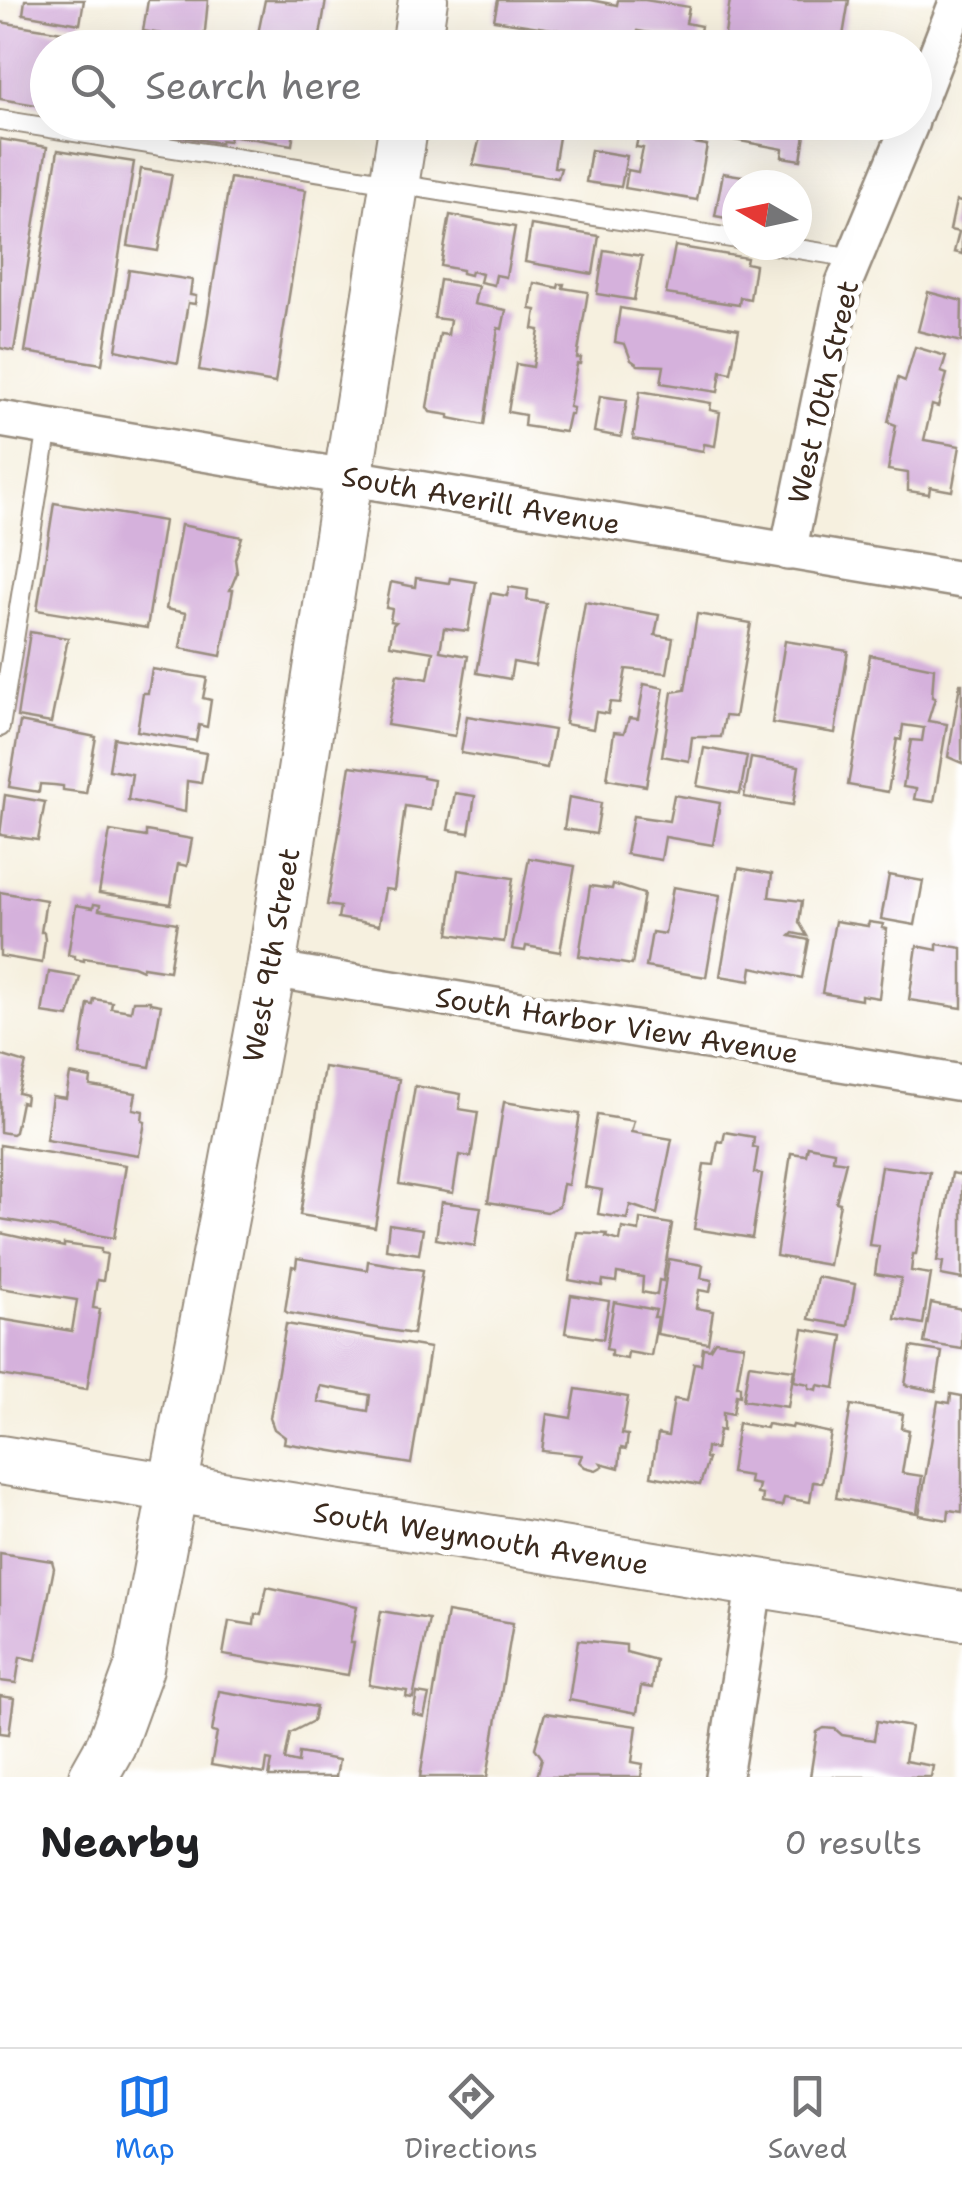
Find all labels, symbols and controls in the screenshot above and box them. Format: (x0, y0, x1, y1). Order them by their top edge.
search box (30, 30, 932, 140)
icon: search (65, 58, 120, 113)
text: Search here (145, 60, 362, 111)
north arrow (722, 170, 812, 260)
street label: West 10th Street (779, 277, 867, 507)
street label: South Averill Avenue (339, 457, 623, 543)
street label: West 9th Street (233, 845, 309, 1065)
street label: South Harbor View Avenue (433, 978, 801, 1072)
street label: South Weymouth Avenue (311, 1493, 651, 1583)
text: Nearby (40, 1814, 200, 1870)
text: 0 results (785, 1821, 922, 1864)
tab: Map (115, 2069, 175, 2167)
tab: Directions (404, 2069, 538, 2167)
tab: Saved (768, 2069, 847, 2167)

